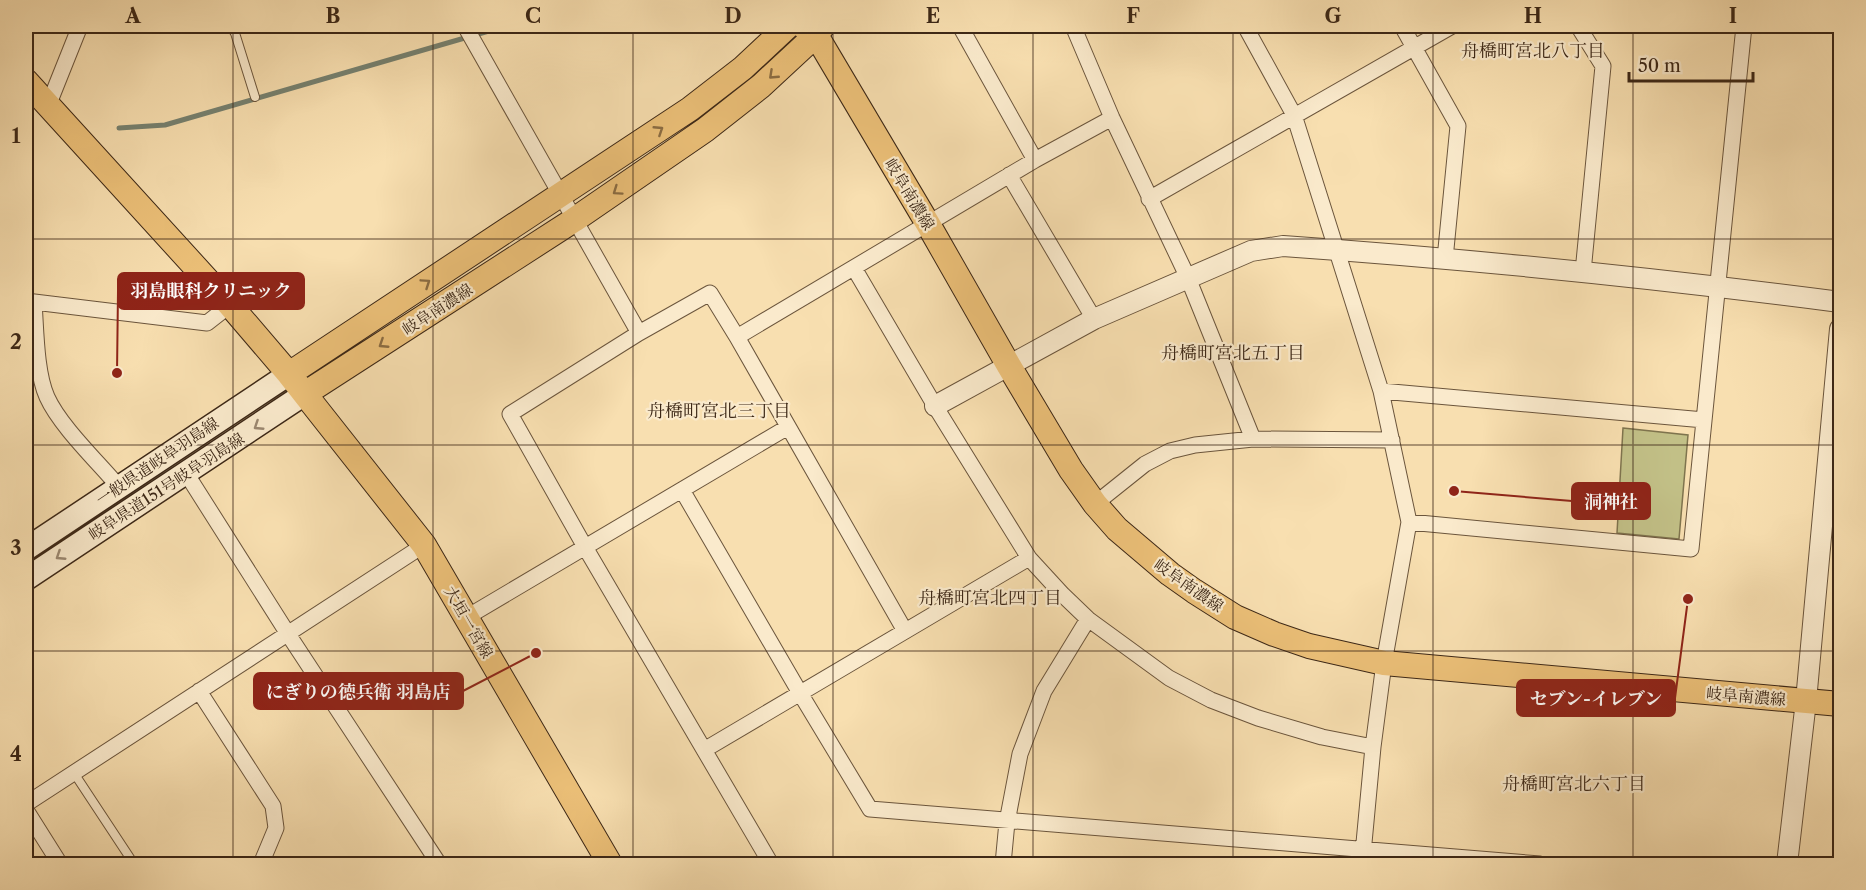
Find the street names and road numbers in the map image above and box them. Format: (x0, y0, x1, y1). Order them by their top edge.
street label: 岐阜南濃線 (881, 155, 939, 233)
street label: 岐阜南濃線 (398, 279, 476, 339)
street label: 一般県道岐阜羽島線 (92, 412, 222, 510)
street label: 岐阜県道151号岐阜羽島線 (84, 428, 248, 544)
street label: 岐阜南濃線 (1150, 554, 1228, 616)
street label: 大垣一宮線 (440, 582, 498, 662)
street label: 岐阜南濃線 (1705, 683, 1787, 709)

